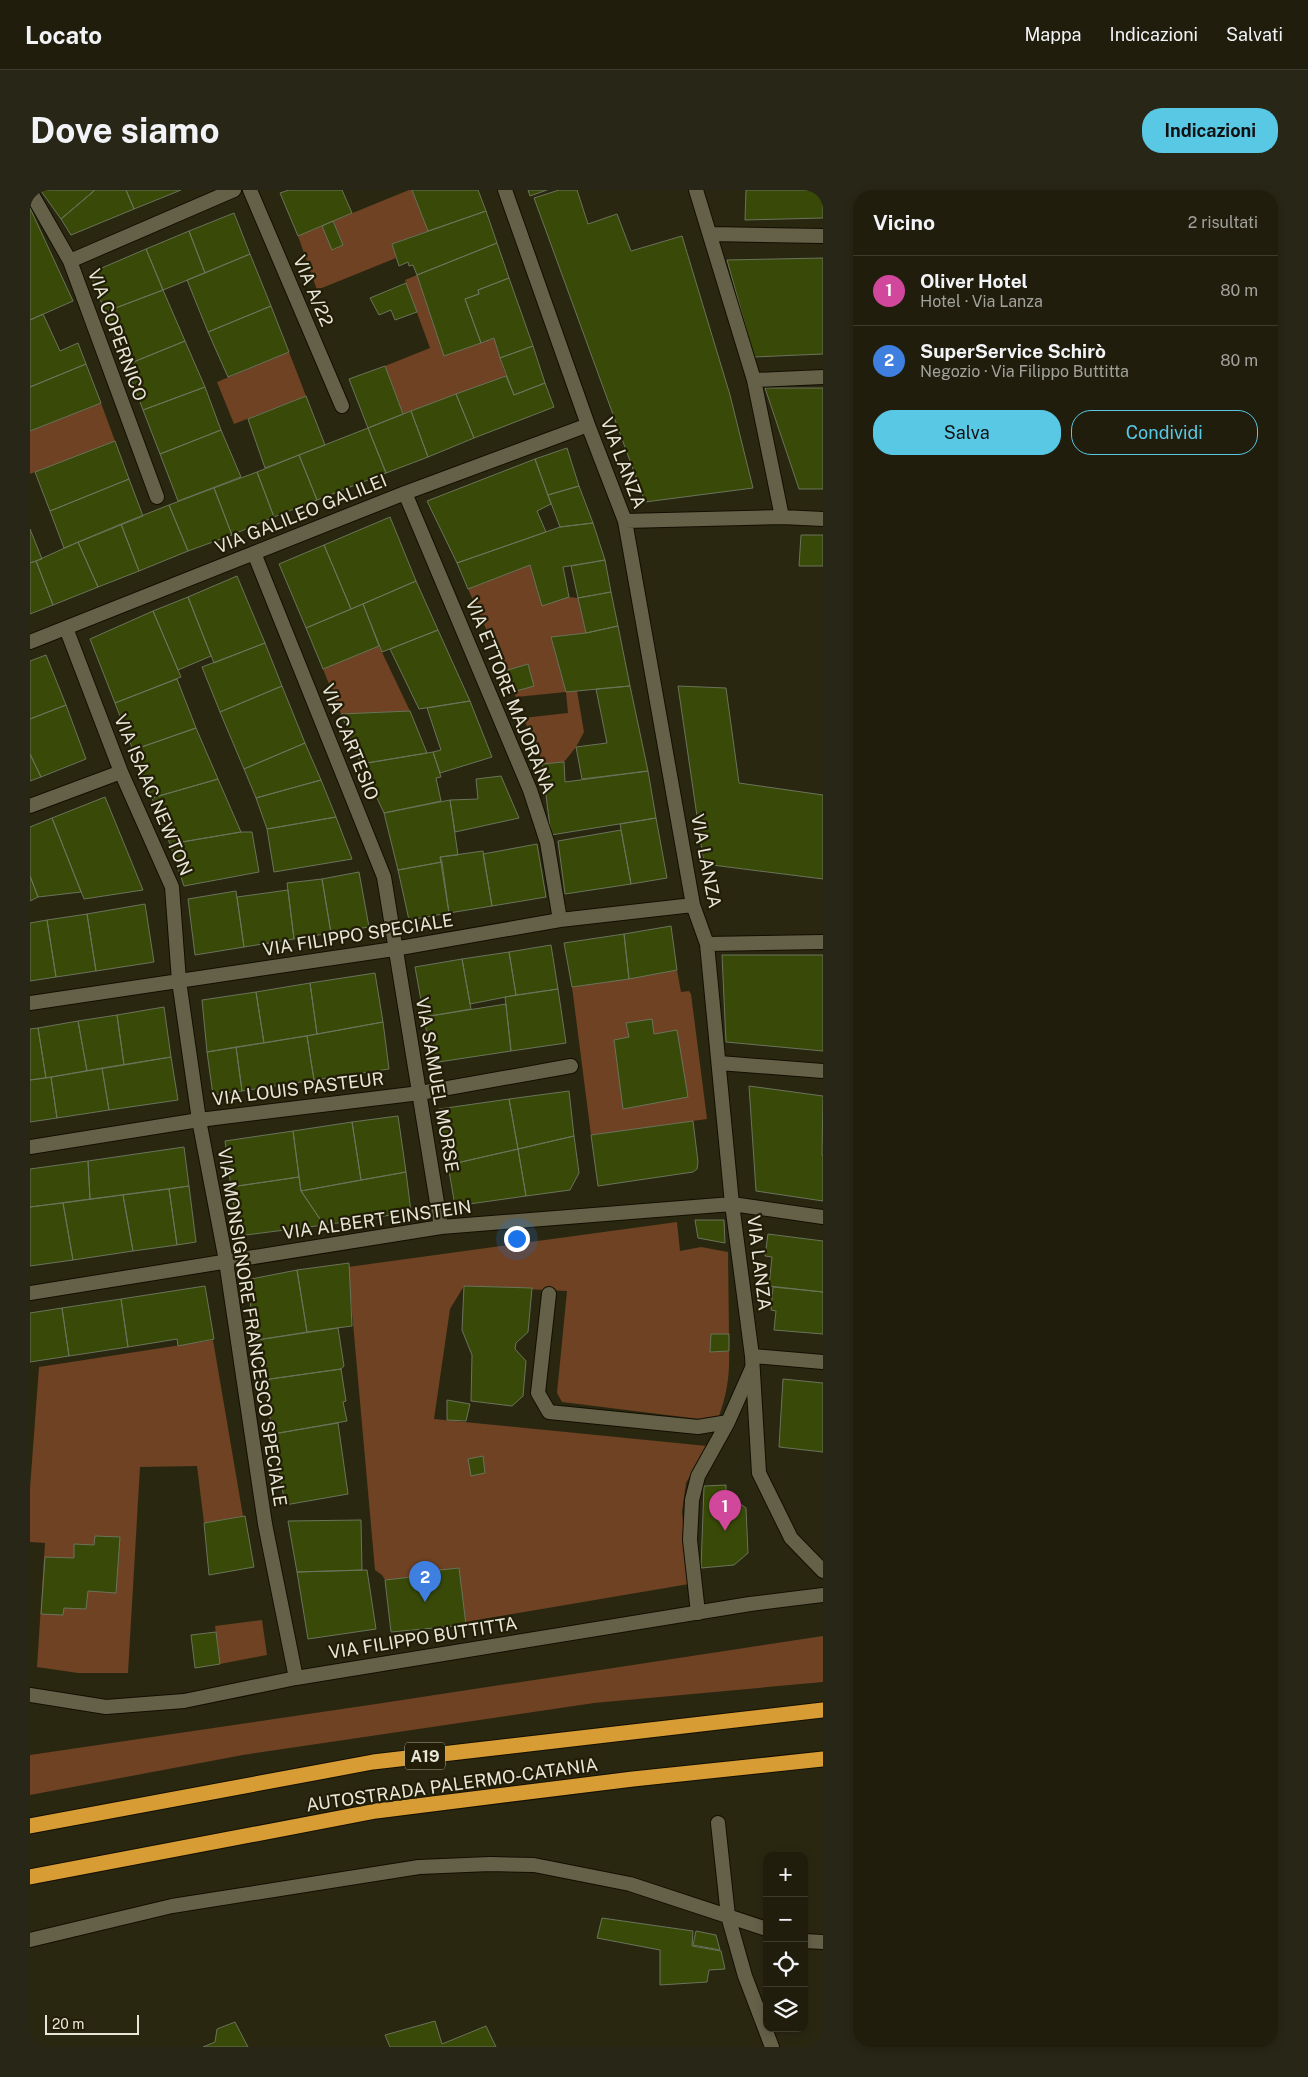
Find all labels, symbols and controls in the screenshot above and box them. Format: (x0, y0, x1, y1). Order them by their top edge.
text: Locato (25, 21, 102, 49)
text: Mappa (1024, 24, 1082, 45)
text: Indicazioni (1110, 24, 1198, 45)
text: Salvati (1226, 24, 1283, 45)
button: Indicazioni (1142, 108, 1278, 153)
text: Dove siamo (30, 110, 220, 151)
text: Vicino (873, 210, 935, 235)
text: 2 risultati (1188, 213, 1258, 232)
street label: VIA A/22 (289, 252, 338, 329)
street label: VIA COPERNICO (84, 266, 151, 404)
text: Oliver Hotel (920, 270, 1028, 292)
text: 1 (886, 281, 892, 300)
text: 80 m (1220, 281, 1258, 300)
text: Hotel · Via Lanza (920, 292, 1043, 311)
text: SuperService Schirò (920, 340, 1106, 362)
text: 2 (884, 351, 894, 370)
text: 80 m (1220, 351, 1258, 370)
text: Negozio · Via Filippo Buttitta (920, 362, 1129, 381)
button: Salva (873, 410, 1061, 455)
button: Condividi (1071, 410, 1258, 455)
street label: VIA LANZA (597, 414, 650, 511)
street label: VIA GALILEO GALILEI (212, 469, 390, 558)
street label: VIA ETTORE MAJORANA (462, 595, 559, 797)
street label: VIA CARTESIO (318, 681, 383, 803)
street label: VIA ISAAC NEWTON (110, 711, 197, 879)
street label: VIA LANZA (687, 812, 726, 910)
street label: VIA FILIPPO SPECIALE (261, 909, 455, 960)
street label: VIA SAMUEL MORSE (412, 996, 463, 1174)
street label: VIA LOUIS PASTEUR (211, 1068, 385, 1109)
street label: VIA MONSIGNORE FRANCESCO SPECIALE (214, 1146, 291, 1508)
street label: VIA ALBERT EINSTEIN (281, 1196, 473, 1243)
street label: VIA LANZA (743, 1214, 776, 1312)
your location (504, 1226, 530, 1252)
pin: 1 (709, 1490, 741, 1531)
pin: 2 (409, 1561, 441, 1602)
street label: VIA FILIPPO BUTTITTA (327, 1612, 519, 1663)
road number: A19 (405, 1742, 445, 1770)
street label: AUTOSTRADA PALERMO-CATANIA (305, 1754, 600, 1815)
map controls (763, 1852, 808, 2032)
button: + (763, 1852, 808, 1897)
button: − (763, 1897, 808, 1942)
button: locate (763, 1942, 808, 1987)
button: layers (763, 1987, 808, 2032)
scale bar (45, 2012, 139, 2035)
text: 20 m (52, 2016, 84, 2032)

